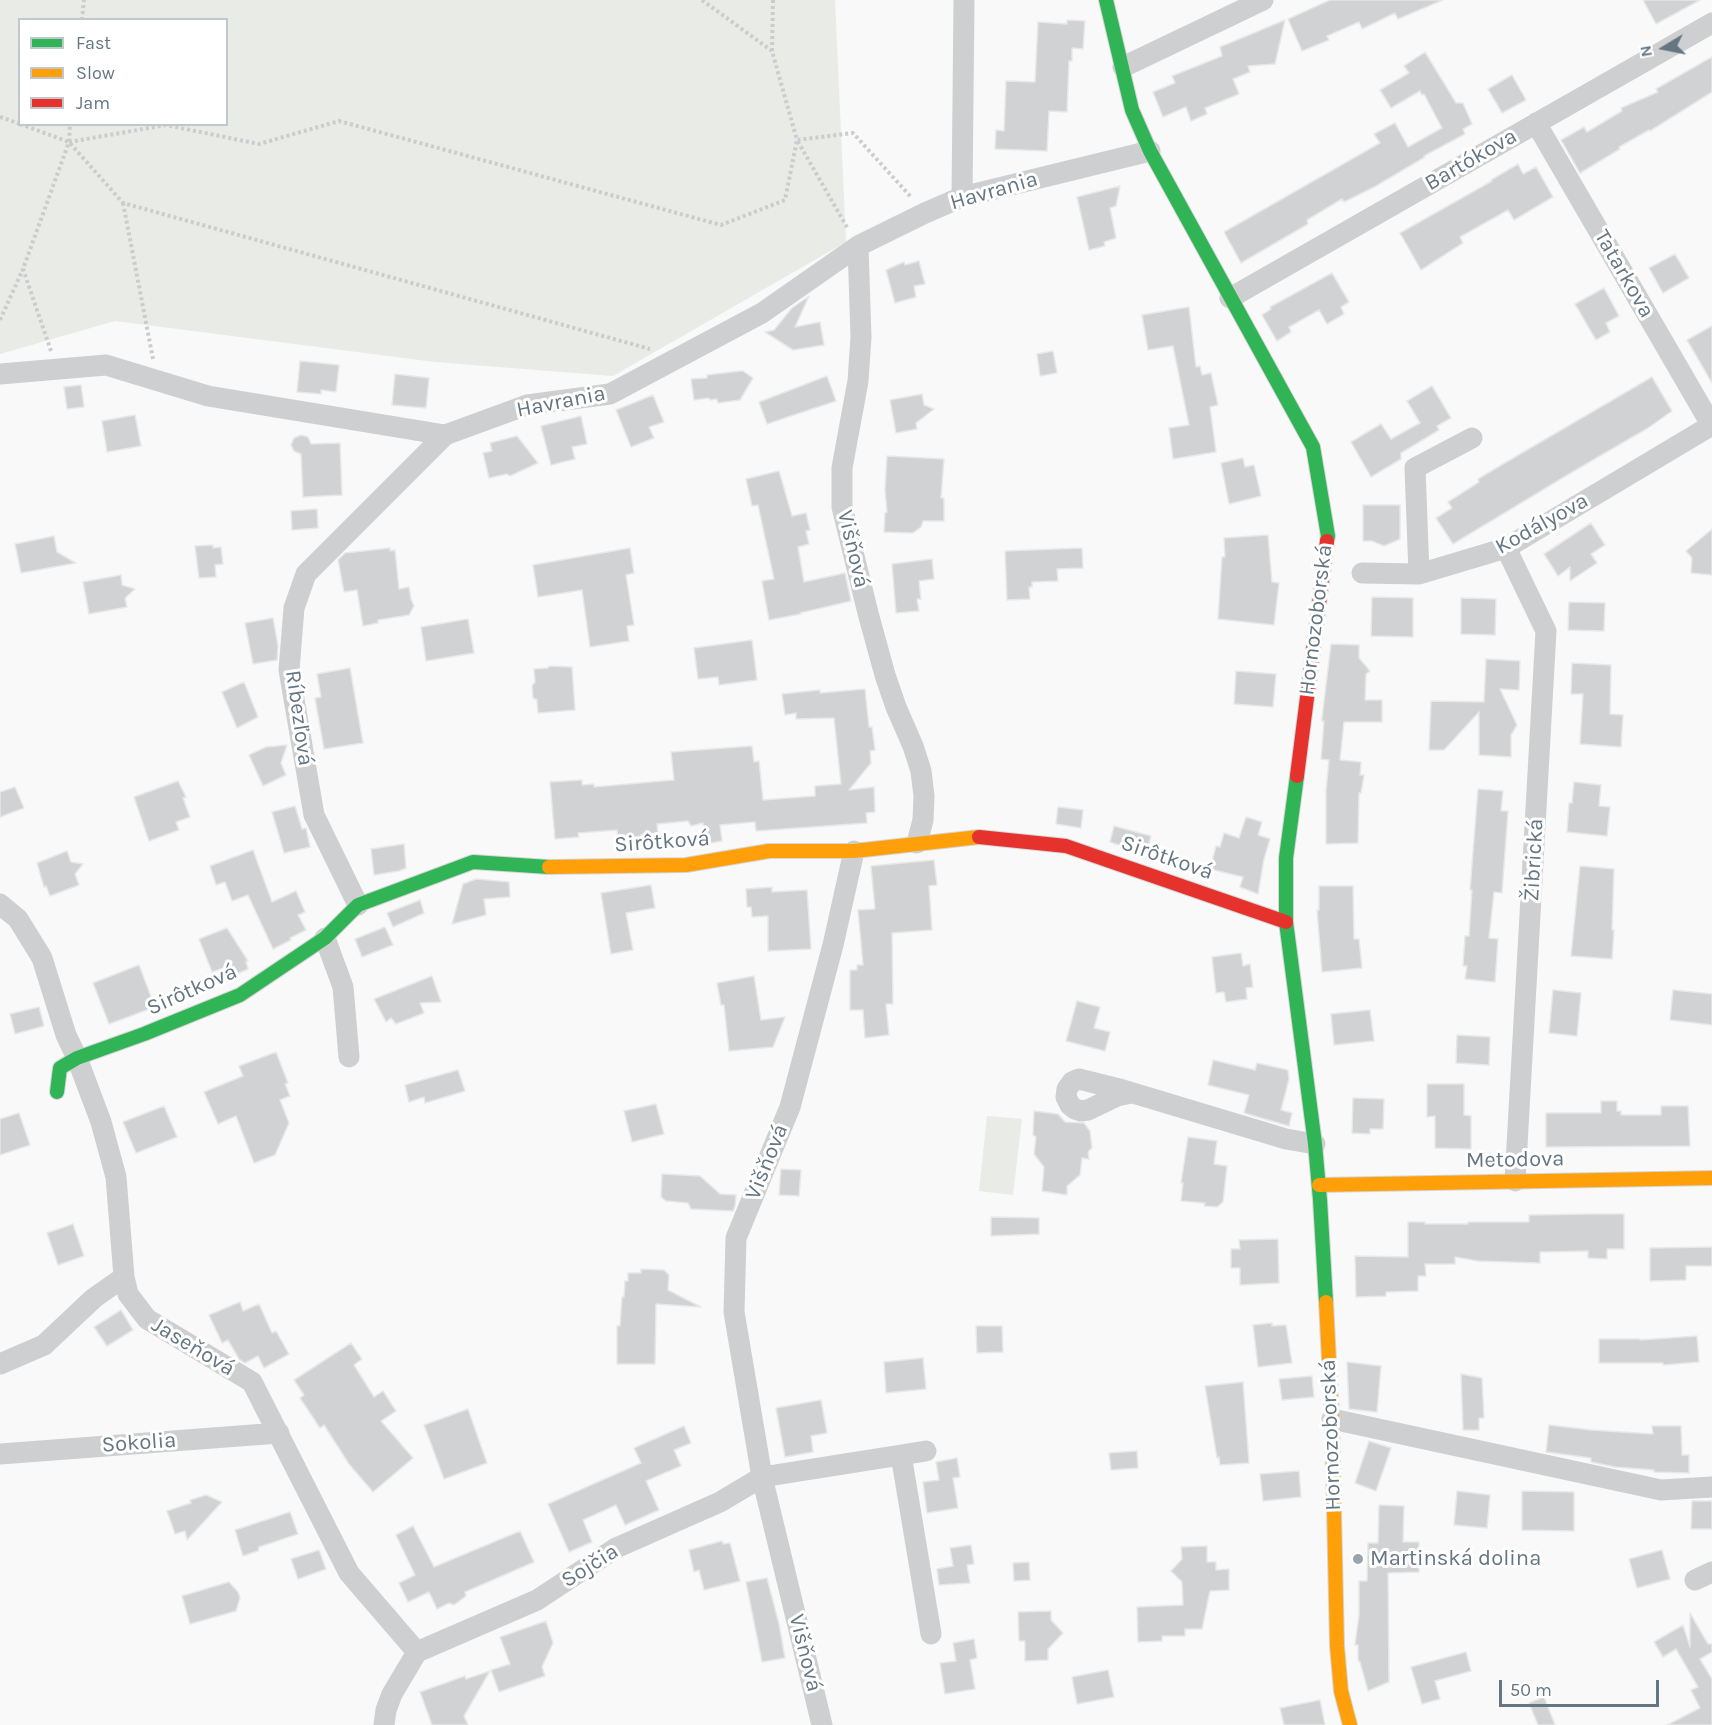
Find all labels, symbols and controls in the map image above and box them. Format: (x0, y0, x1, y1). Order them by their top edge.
legend (18, 18, 228, 126)
north arrow (1634, 18, 1694, 78)
text: Fast (76, 32, 111, 54)
text: N (1635, 44, 1656, 59)
text: Slow (76, 62, 115, 84)
text: Jam (76, 92, 110, 114)
street label: Bartókova (1420, 123, 1522, 197)
street label: Havrania (947, 166, 1041, 216)
street label: Tatarkova (1588, 225, 1660, 323)
street label: Havrania (514, 380, 608, 424)
street label: Kodályova (1491, 488, 1593, 560)
street label: Višňová (831, 508, 875, 590)
street label: Hornozoborská (1294, 543, 1338, 697)
street label: Ríbezľová (279, 669, 319, 767)
street label: Žibrická (1519, 818, 1549, 902)
street label: Sirôtková (613, 825, 711, 859)
street label: Sirôtková (1117, 830, 1217, 886)
street label: Sirôtková (143, 958, 241, 1022)
street label: Višňová (740, 1120, 794, 1204)
street label: Metodova (1466, 1146, 1564, 1174)
street label: Jaseňová (147, 1312, 239, 1382)
street label: Hornozoborská (1315, 1359, 1347, 1511)
street label: Sokolia (101, 1427, 177, 1459)
street label: Sojčia (557, 1538, 623, 1594)
place label: Martinská dolina (1370, 1546, 1541, 1572)
marker: Martinská dolina (1351, 1552, 1365, 1566)
street label: Višňová (783, 1612, 827, 1694)
scale bar (1502, 1668, 1662, 1706)
text: 50 m (1510, 1679, 1552, 1701)

